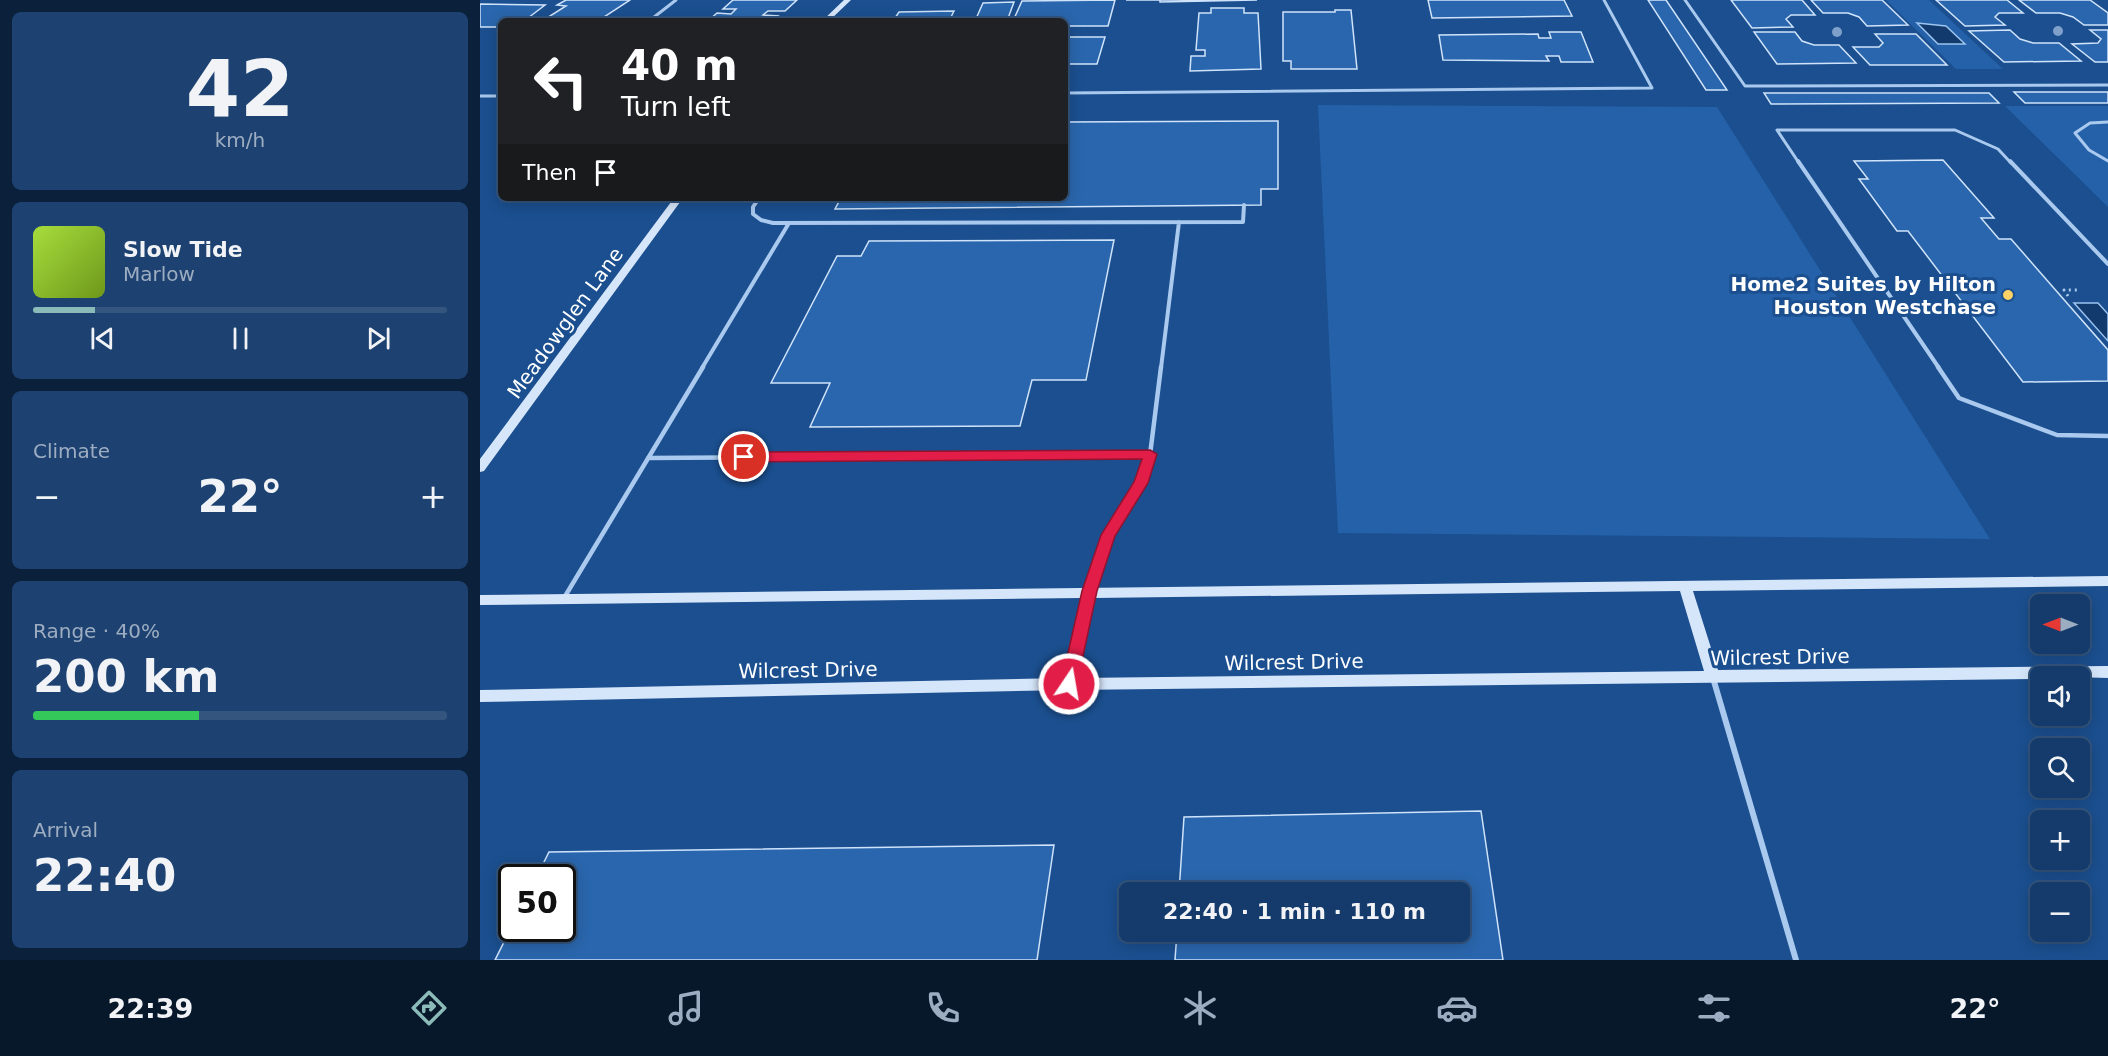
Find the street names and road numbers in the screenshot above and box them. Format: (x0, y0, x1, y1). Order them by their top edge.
street label: Meadowglen Lane (502, 243, 628, 403)
street label: Wilcrest Drive (1710, 644, 1850, 670)
street label: Wilcrest Drive (1224, 649, 1364, 675)
street label: Wilcrest Drive (738, 657, 878, 683)

